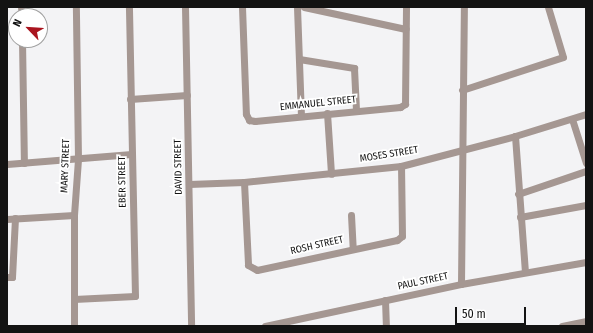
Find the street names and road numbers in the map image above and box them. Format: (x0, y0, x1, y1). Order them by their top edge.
street label: EMMANUEL STREET (279, 94, 357, 114)
street label: MARY STREET (59, 139, 73, 193)
street label: DAVID STREET (173, 139, 185, 195)
street label: MOSES STREET (359, 144, 419, 166)
street label: EBER STREET (117, 156, 129, 208)
street label: ROSH STREET (289, 234, 345, 258)
street label: PAUL STREET (397, 271, 449, 293)

